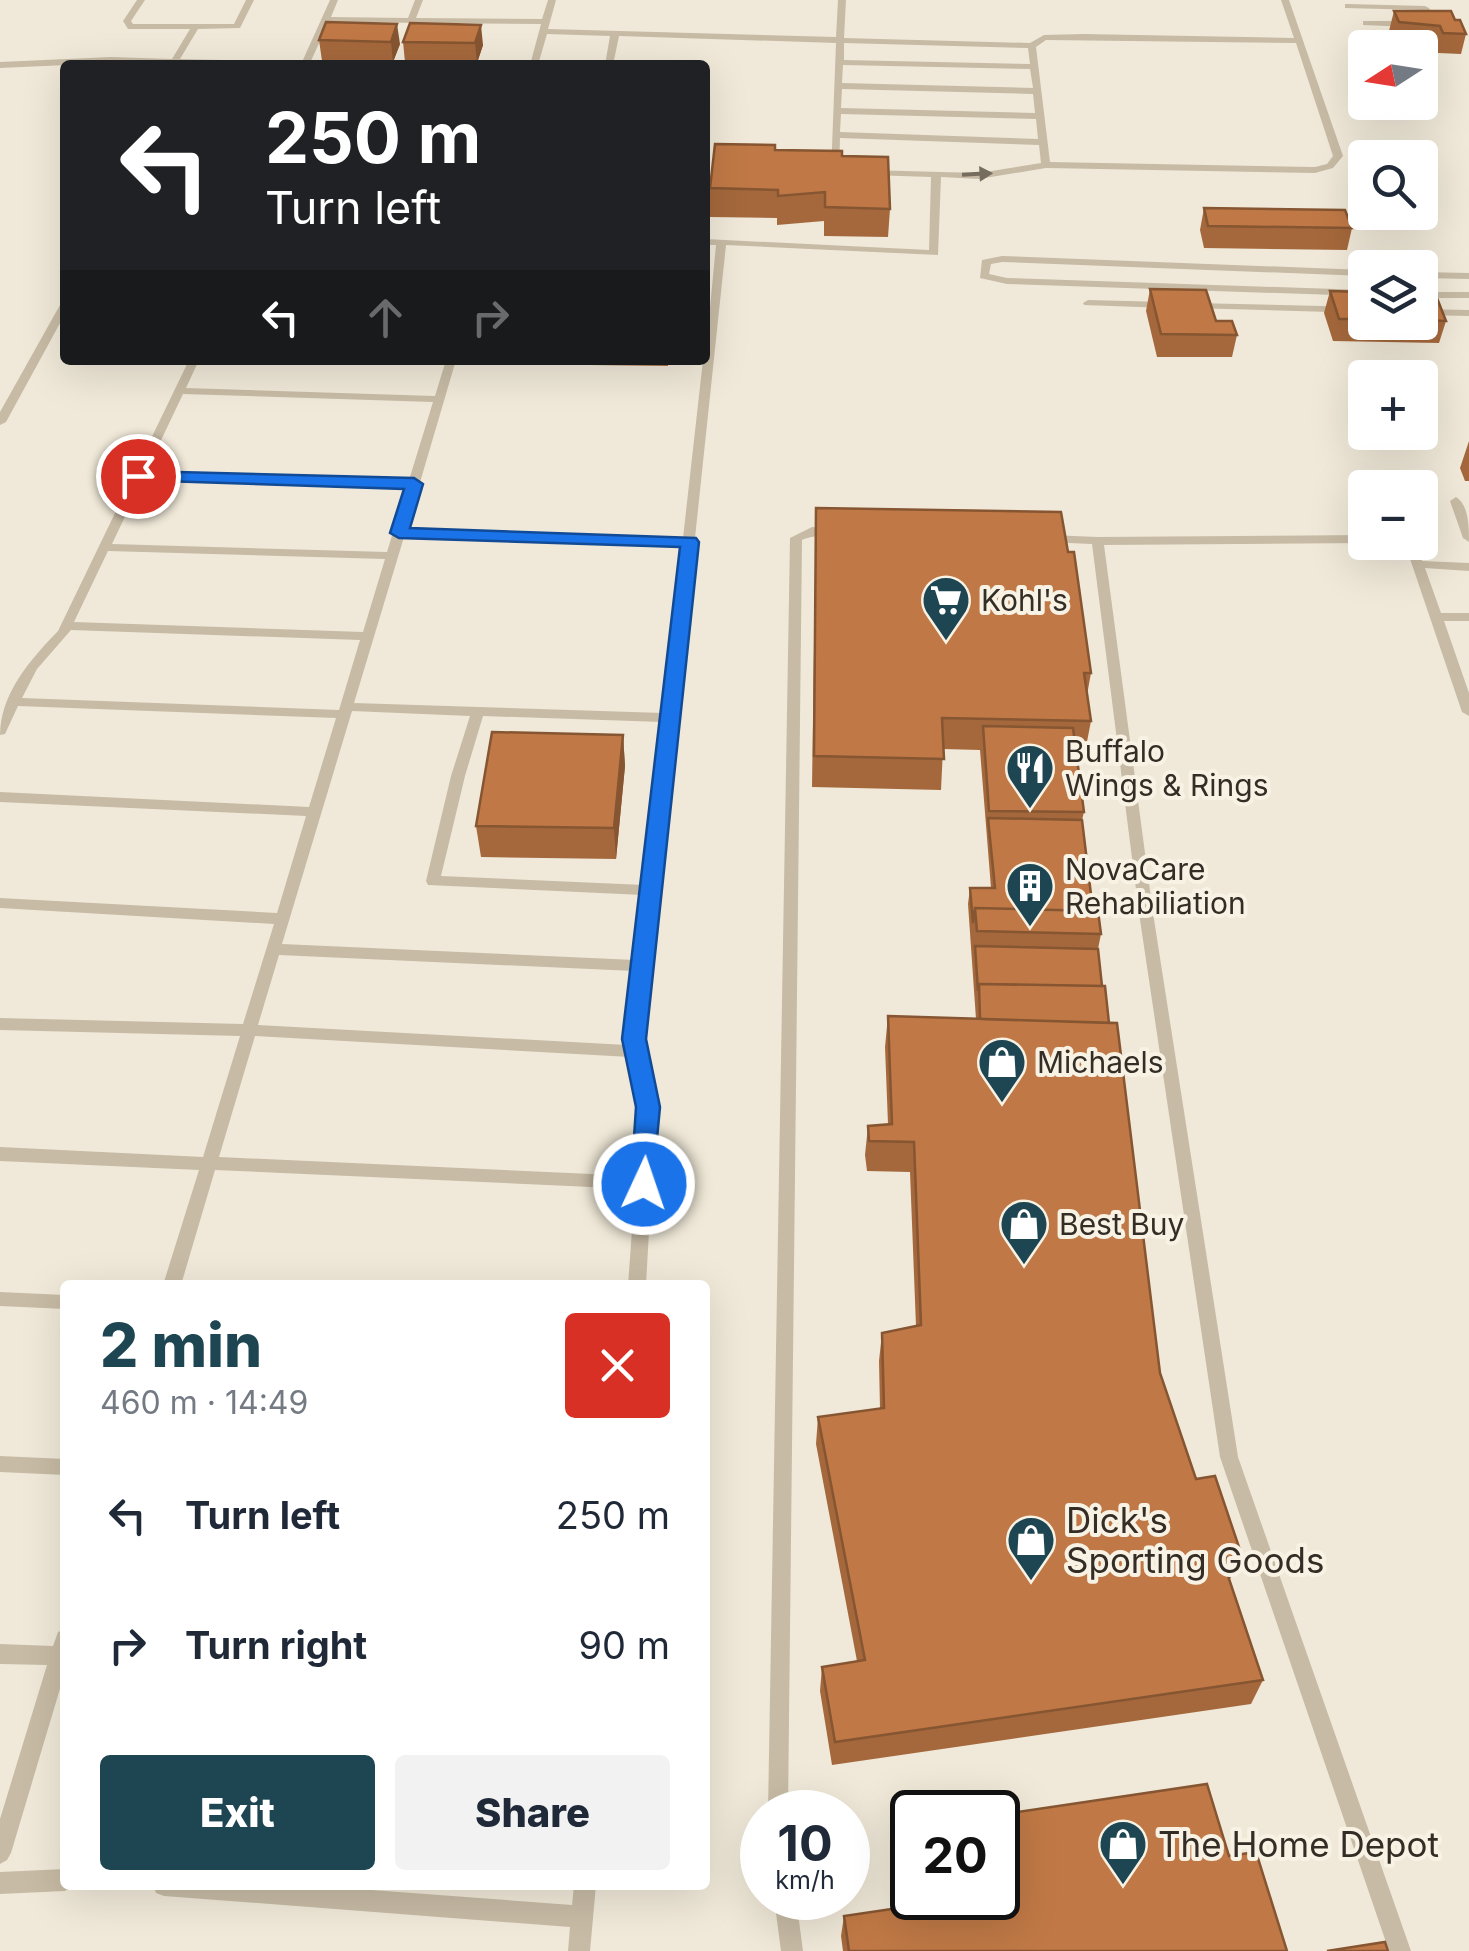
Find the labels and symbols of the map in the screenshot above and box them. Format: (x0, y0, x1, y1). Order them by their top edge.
north arrow (1348, 30, 1438, 120)
one-way arrow (962, 166, 994, 182)
pin (96, 434, 181, 519)
supermarket icon: Kohl's (920, 574, 972, 642)
place label: Kohl's (981, 582, 1068, 618)
place label: Buffalo Wings & Rings (1065, 733, 1269, 803)
restaurant icon: Buffalo Wings & Rings (1004, 742, 1056, 810)
place label: NovaCare Rehabiliation (1065, 851, 1246, 921)
building icon: NovaCare Rehabiliation (1004, 860, 1056, 928)
shop icon: Michaels (976, 1036, 1028, 1104)
place label: Michaels (1037, 1044, 1164, 1080)
position arrow (592, 1132, 696, 1236)
shop icon: Best Buy (998, 1198, 1050, 1266)
place label: Best Buy (1059, 1206, 1185, 1242)
place label: Dick's Sporting Goods (1066, 1499, 1325, 1581)
shop icon: Dick's Sporting Goods (1005, 1514, 1057, 1582)
speed limit sign: 20 (890, 1790, 1020, 1920)
shop icon: The Home Depot (1097, 1818, 1149, 1886)
place label: The Home Depot (1158, 1823, 1439, 1865)

